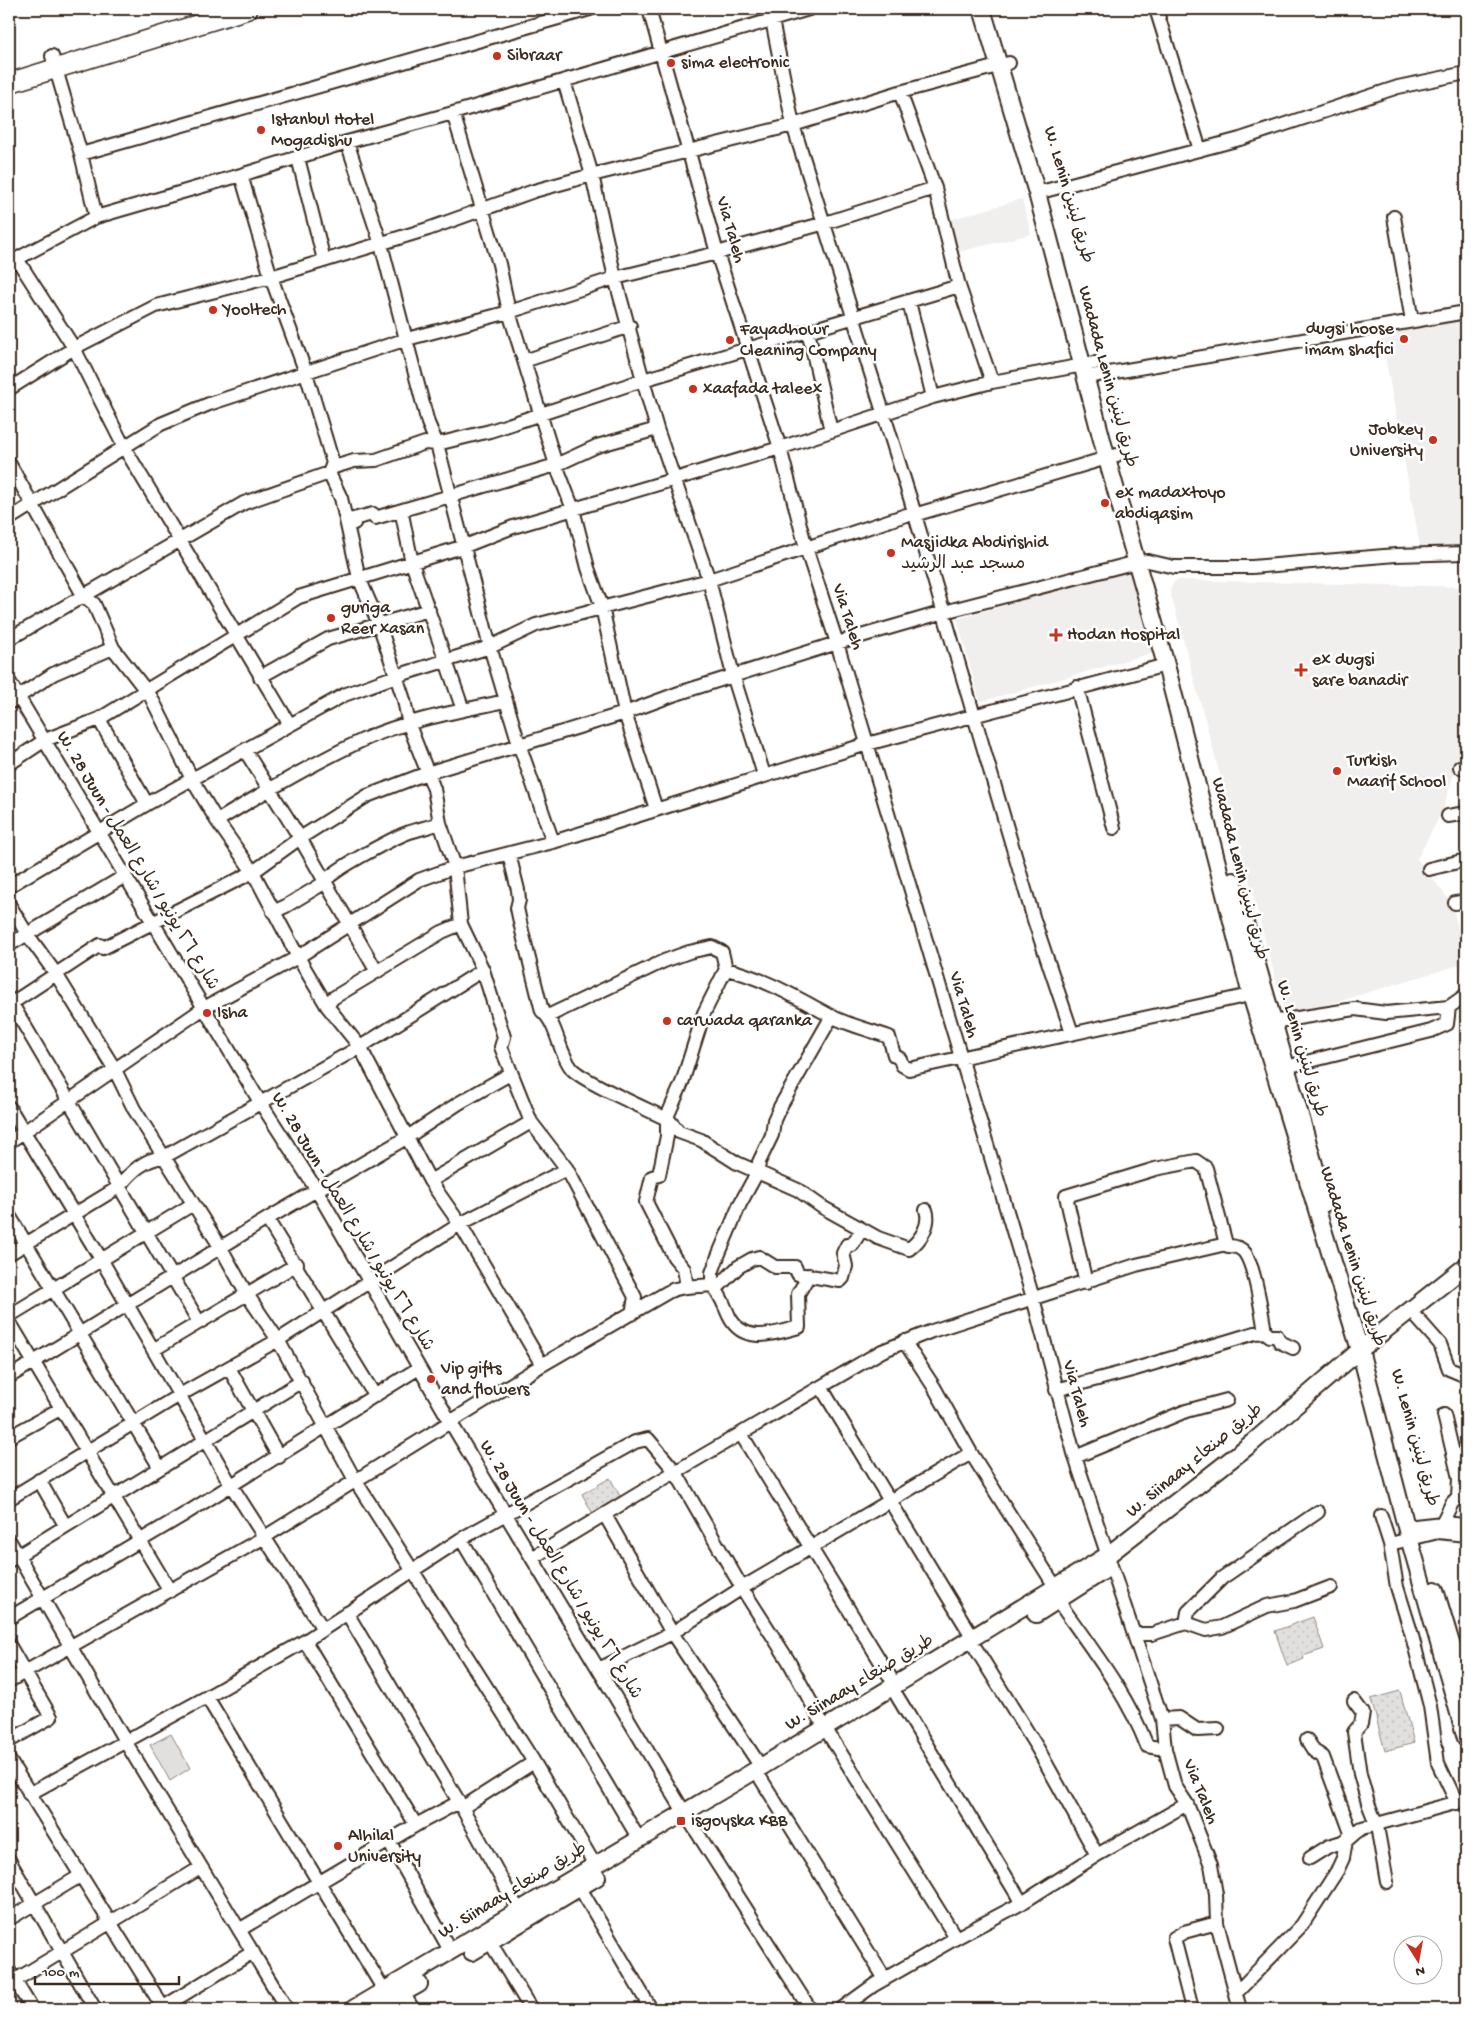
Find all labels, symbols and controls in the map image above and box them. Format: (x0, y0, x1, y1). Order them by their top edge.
place label: Sibraar (507, 46, 563, 67)
marker: Sibraar (491, 50, 503, 62)
place label: sima electronic (681, 53, 790, 74)
marker: sima electronic (665, 57, 677, 69)
place label: Istanbul Hotel Mogadishu (271, 110, 374, 152)
marker: Istanbul Hotel Mogadishu (255, 124, 267, 136)
street label: W. Lenin طريق لينين (1038, 124, 1098, 266)
street label: Via Taleh (710, 193, 750, 266)
street label: Wadada Lenin طريق لينين (1073, 284, 1141, 470)
place label: Yooltech (221, 300, 287, 321)
marker: Yooltech (207, 304, 219, 316)
place label: dugsi hoose imam shafici (1305, 319, 1395, 361)
place label: Fayadhowr Cleaning Company (739, 320, 877, 362)
marker: dugsi hoose imam shafici (1398, 333, 1410, 345)
marker: Fayadhowr Cleaning Company (724, 334, 736, 346)
place label: xaafada taleex (703, 379, 823, 400)
marker: xaafada taleex (687, 383, 699, 395)
place label: Jobkey University (1350, 420, 1423, 462)
marker: Jobkey University (1427, 434, 1439, 446)
place label: ex madaxtoyo abdiqasim (1115, 483, 1226, 525)
marker: ex madaxtoyo abdiqasim (1099, 497, 1111, 509)
place label: Masjidka Abdirishid مسجد عبد الرشيد (901, 533, 1049, 575)
marker: Masjidka Abdirishid مسجد عبد الرشيد (885, 547, 897, 559)
street label: Via Taleh (826, 580, 868, 653)
place label: guriga Reer xasan (341, 598, 425, 640)
marker: guriga Reer xasan (325, 612, 337, 624)
place label: Hodan Hospital (1067, 625, 1180, 646)
marker: Hodan Hospital (1049, 628, 1063, 642)
place label: ex dugsi sare banadir (1312, 650, 1409, 692)
marker: ex dugsi sare banadir (1294, 663, 1308, 677)
street label: W. 28 Juun - شارع ٢٦ يونيو / شارع العمل (51, 728, 223, 994)
place label: Turkish Maarif School (1346, 751, 1446, 793)
marker: Turkish Maarif School (1331, 765, 1343, 777)
street label: Wadada Lenin طريق لينين (1206, 776, 1272, 962)
street label: Via Taleh (943, 968, 983, 1041)
street label: W. Lenin طريق لينين (1271, 978, 1331, 1120)
place label: Isha (217, 1003, 249, 1024)
marker: Isha (201, 1007, 213, 1019)
place label: carwada qaranka (677, 1011, 813, 1032)
marker: carwada qaranka (661, 1015, 673, 1027)
street label: W. 28 Juun - شارع ٢٦ يونيو / شارع العمل (266, 1089, 438, 1355)
street label: Wadada Lenin طريق لينين (1315, 1164, 1389, 1350)
street label: Via Taleh (1057, 1357, 1095, 1430)
place label: Vip gifts and flowers (440, 1359, 531, 1401)
street label: W. Lenin طريق لينين (1386, 1367, 1442, 1509)
marker: Vip gifts and flowers (425, 1373, 437, 1385)
street label: W. Siinaay طريق صنعاء (1122, 1399, 1268, 1523)
street label: W. 28 Juun - شارع ٢٦ يونيو / شارع العمل (474, 1437, 646, 1703)
street label: W. Siinaay طريق صنعاء (782, 1630, 938, 1736)
street label: Via Taleh (1177, 1756, 1223, 1828)
place label: isgoyska KBB (691, 1811, 788, 1832)
marker: isgoyska KBB (675, 1815, 687, 1827)
place label: Alhilal University (348, 1826, 421, 1868)
street label: W. Siinaay طريق صنعاء (435, 1838, 591, 1944)
marker: Alhilal University (332, 1840, 344, 1852)
north arrow (1392, 1936, 1442, 1986)
scale bar (35, 1953, 179, 1985)
text: N (1414, 1961, 1426, 1980)
text: 100 m (41, 1964, 80, 1982)

